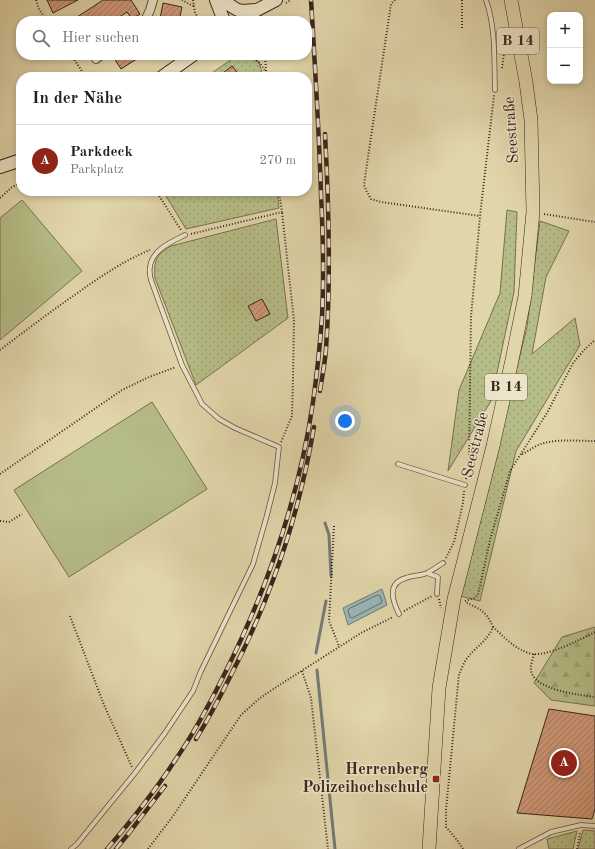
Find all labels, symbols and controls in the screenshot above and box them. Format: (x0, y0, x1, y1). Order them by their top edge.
map controls (547, 12, 583, 84)
button: + (547, 12, 583, 48)
search box (16, 16, 312, 60)
icon: search (30, 27, 52, 49)
road number: B 14 (497, 28, 539, 54)
text: Hier suchen (62, 31, 139, 46)
button: − (547, 48, 583, 84)
text: In der Nähe (32, 90, 122, 107)
street label: Seestraße (502, 96, 522, 164)
text: Parkdeck (70, 145, 133, 160)
text: A (40, 154, 50, 167)
text: 270 m (259, 154, 296, 167)
text: Parkplatz (70, 163, 124, 176)
road number: B 14 (485, 374, 527, 400)
street label: Seestraße (460, 410, 492, 480)
your location (335, 411, 355, 431)
pin: A (551, 748, 577, 778)
place label: Herrenberg Polizeihochschule (302, 762, 428, 796)
marker: Herrenberg Polizeihochschule (431, 774, 441, 784)

